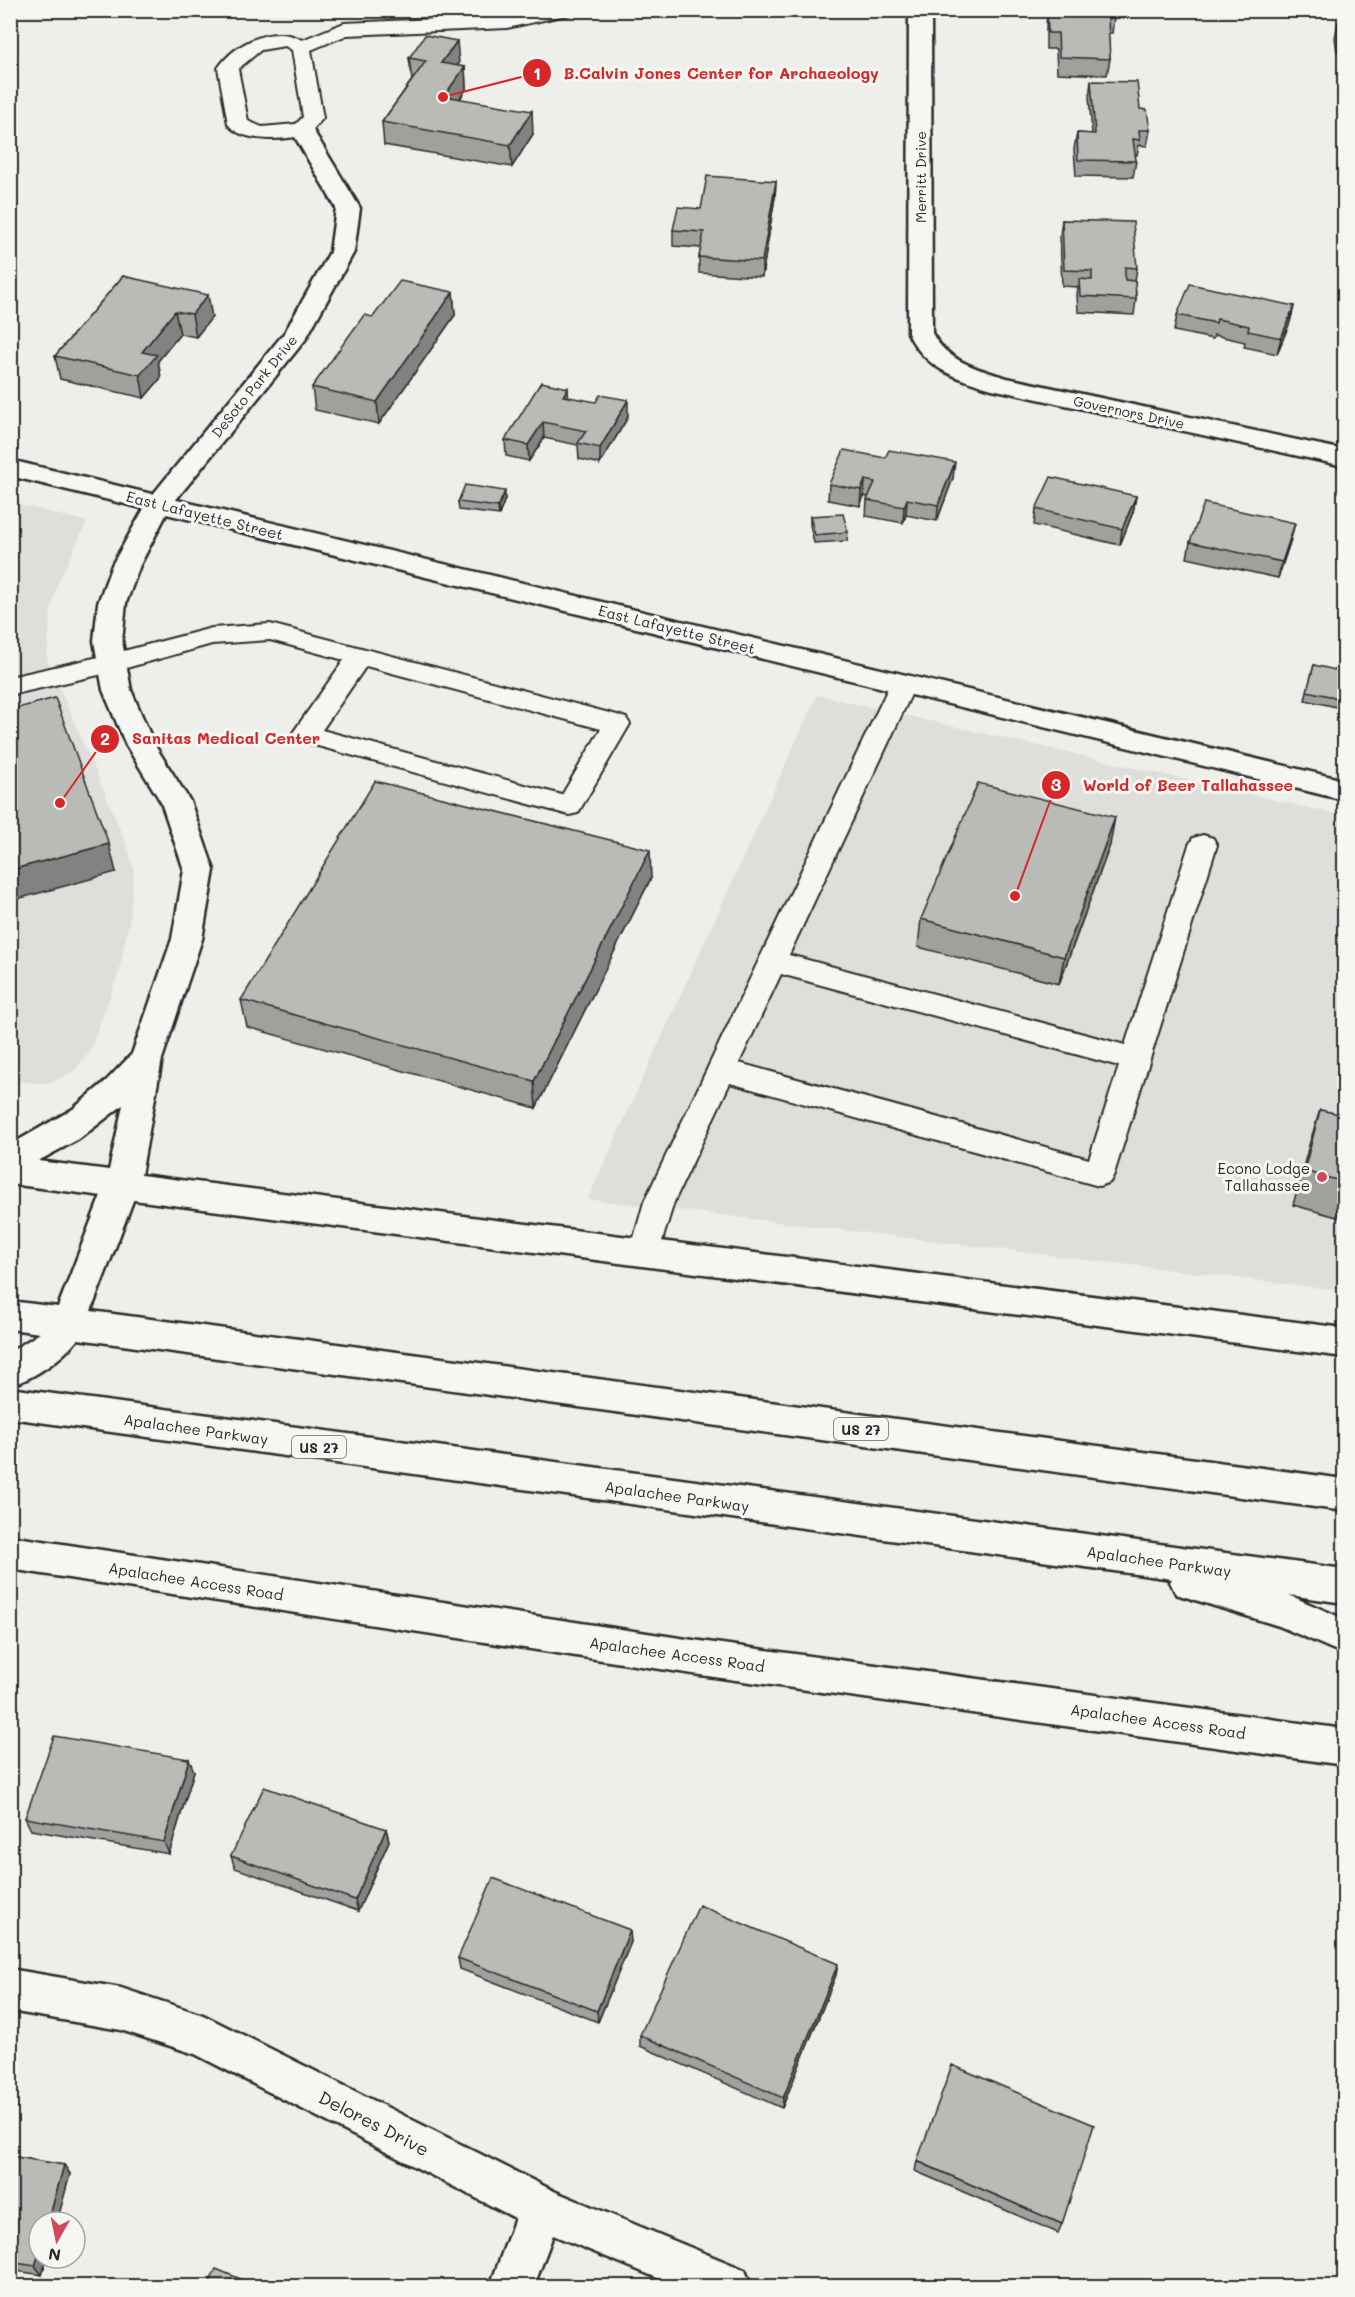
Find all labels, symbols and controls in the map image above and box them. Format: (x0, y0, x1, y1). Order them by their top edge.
callout: B.Calvin Jones Center for Archaeology (522, 56, 891, 90)
text: 1 (533, 61, 541, 85)
text: B.Calvin Jones Center for Archaeology (563, 62, 879, 83)
street label: Merritt Drive (911, 131, 930, 223)
street label: DeSoto Park Drive (207, 331, 301, 441)
street label: Governors Drive (1072, 391, 1186, 433)
street label: East Lafayette Street (124, 486, 286, 544)
street label: East Lafayette Street (596, 600, 758, 658)
callout: Sanitas Medical Center (90, 722, 332, 756)
text: 2 (100, 726, 110, 750)
text: Sanitas Medical Center (132, 727, 320, 748)
callout: World of Beer Tallahassee (1041, 768, 1305, 802)
text: 3 (1051, 772, 1062, 796)
text: World of Beer Tallahassee (1083, 774, 1293, 795)
place label: Econo Lodge Tallahassee (1217, 1158, 1310, 1195)
marker: Econo Lodge Tallahassee (1315, 1170, 1329, 1184)
street label: Apalachee Parkway (123, 1409, 270, 1449)
road number: US 27 (834, 1418, 888, 1440)
road number: US 27 (292, 1436, 346, 1458)
street label: Apalachee Parkway (604, 1476, 751, 1516)
street label: Apalachee Parkway (1086, 1541, 1233, 1581)
street label: Apalachee Access Road (107, 1557, 285, 1605)
street label: Apalachee Access Road (588, 1632, 766, 1676)
street label: Apalachee Access Road (1069, 1699, 1247, 1743)
street label: Delores Drive (315, 2085, 433, 2161)
north arrow (27, 2210, 87, 2270)
text: N (47, 2244, 62, 2267)

